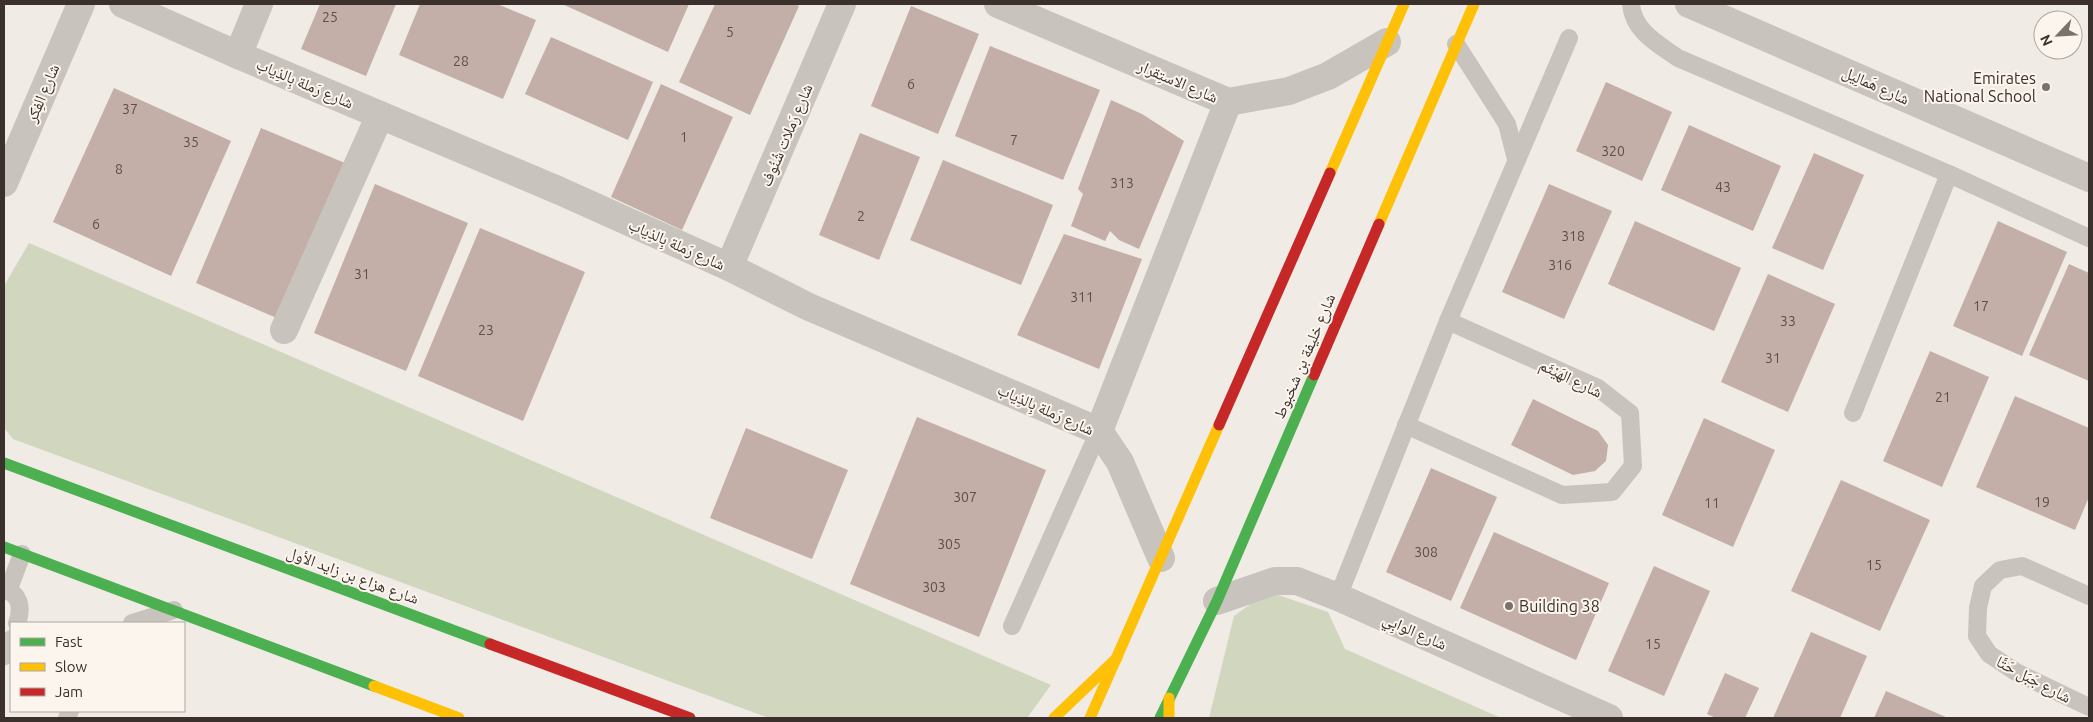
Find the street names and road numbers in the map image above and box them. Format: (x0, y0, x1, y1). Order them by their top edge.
street label: شارع رَملة بِالذِياب (253, 54, 356, 115)
street label: شارع الاستِقرار (1134, 56, 1221, 108)
street label: شارع الفِكر (21, 61, 64, 126)
street label: شارع هَمالِيل (1839, 62, 1912, 110)
street label: شارع رَملات شُنُوف (756, 81, 818, 190)
street label: شارع رَملة بِالذِياب (625, 215, 728, 276)
street label: شارع خليفة بن شخبوط (1270, 291, 1340, 422)
street label: شارع الهَيْثَم (1536, 355, 1605, 403)
street label: شارع رَملة بِالذِياب (994, 380, 1097, 441)
street label: شارع هزاع بن زايد الأول (284, 543, 421, 609)
street label: شارع الوابِي (1379, 609, 1450, 657)
street label: شارع جَبَل حَتَّا (1993, 652, 2074, 708)

